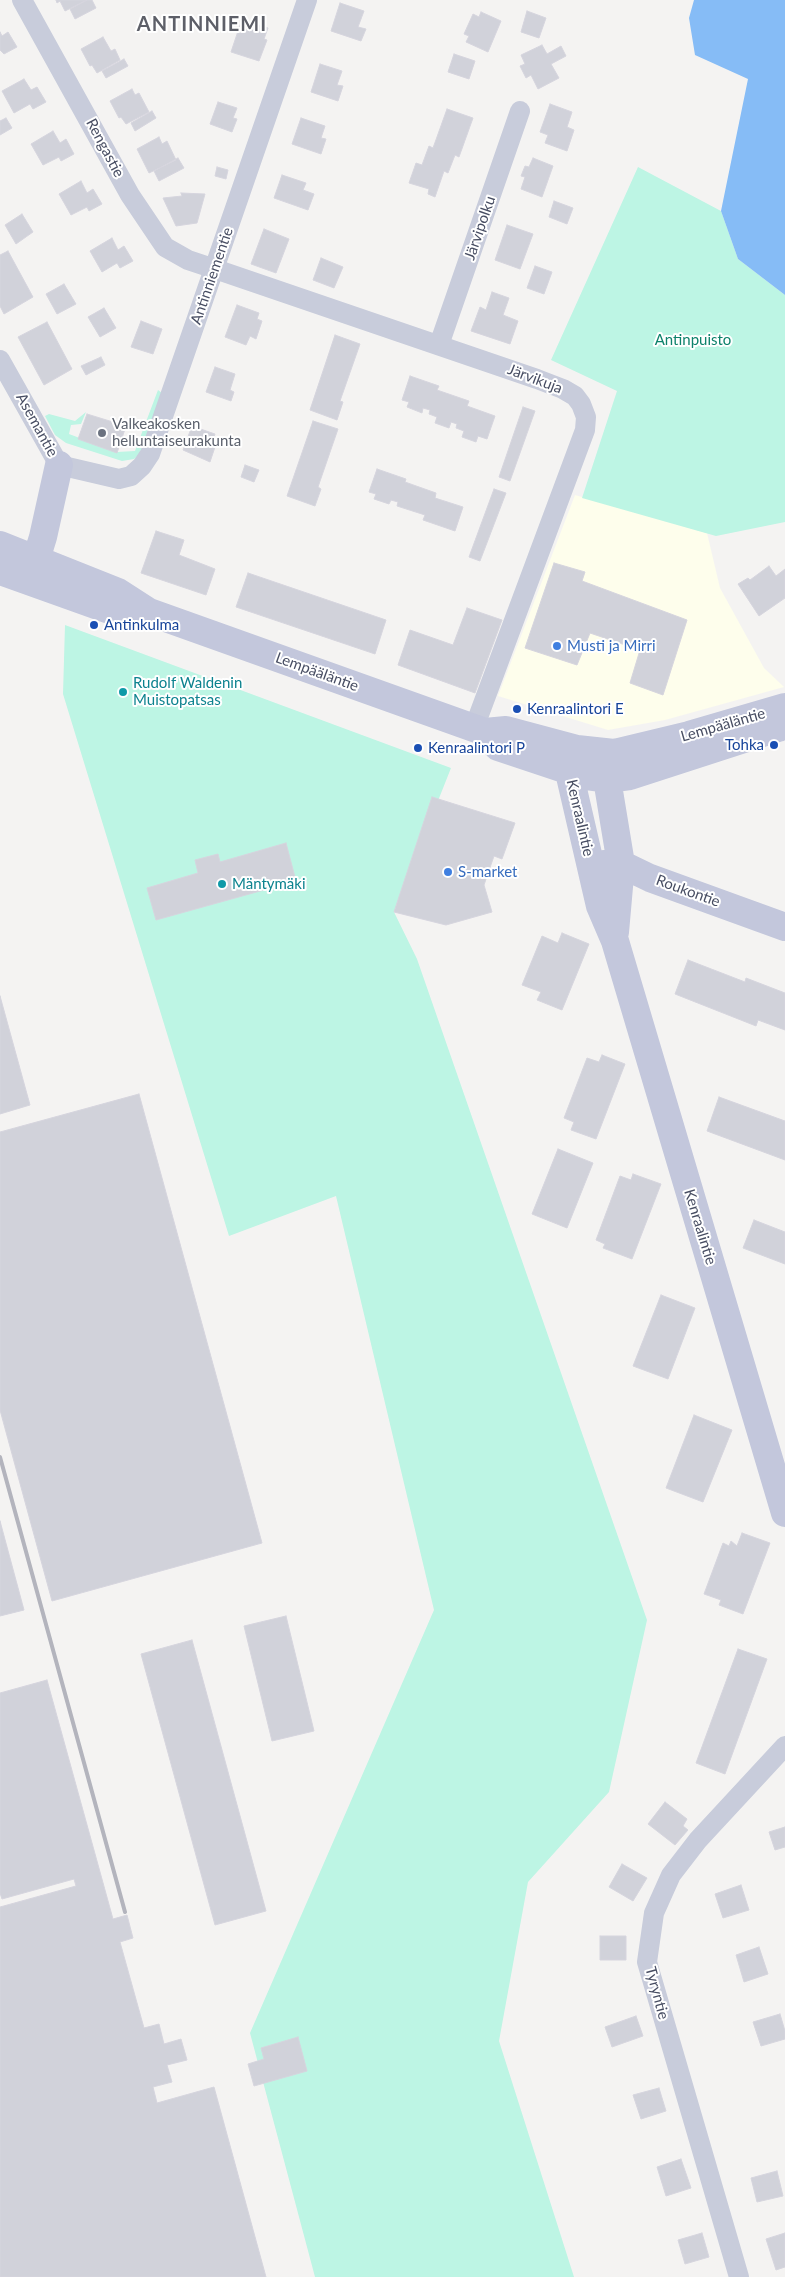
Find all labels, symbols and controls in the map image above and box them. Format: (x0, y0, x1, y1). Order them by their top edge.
district label: ANTINNIEMI (136, 13, 268, 37)
street label: Rengastie (82, 115, 128, 181)
street label: Järvipolku (461, 194, 499, 262)
street label: Antinniementie (187, 225, 237, 327)
park label: Antinpuisto (655, 331, 731, 349)
street label: Järvikuja (505, 360, 565, 398)
street label: Asemantie (12, 390, 62, 460)
place label: Valkeakosken helluntaiseurakunta (112, 415, 241, 450)
marker: Valkeakosken helluntaiseurakunta (96, 427, 108, 439)
place label: Antinkulma (104, 616, 179, 634)
marker: Antinkulma (88, 619, 100, 631)
place label: Musti ja Mirri (567, 637, 656, 655)
marker: Musti ja Mirri (551, 640, 563, 652)
street label: Lempääläntie (273, 649, 361, 695)
place label: Rudolf Waldenin Muistopatsas (133, 674, 242, 709)
marker: Rudolf Waldenin Muistopatsas (117, 686, 129, 698)
place label: Kenraalintori E (527, 700, 624, 718)
marker: Kenraalintori E (511, 703, 523, 715)
street label: Lempääläntie (679, 704, 767, 746)
place label: Tohka (725, 736, 764, 754)
place label: Kenraalintori P (428, 739, 525, 757)
marker: Tohka (768, 739, 780, 751)
marker: Kenraalintori P (412, 742, 424, 754)
street label: Kenraalintie (562, 778, 598, 858)
place label: S-market (458, 863, 517, 881)
marker: S-market (442, 866, 454, 878)
street label: Roukontie (653, 871, 723, 911)
place label: Mäntymäki (232, 875, 306, 893)
marker: Mäntymäki (216, 878, 228, 890)
street label: Kenraalintie (680, 1187, 720, 1267)
street label: Tyryntie (641, 1965, 673, 2021)

